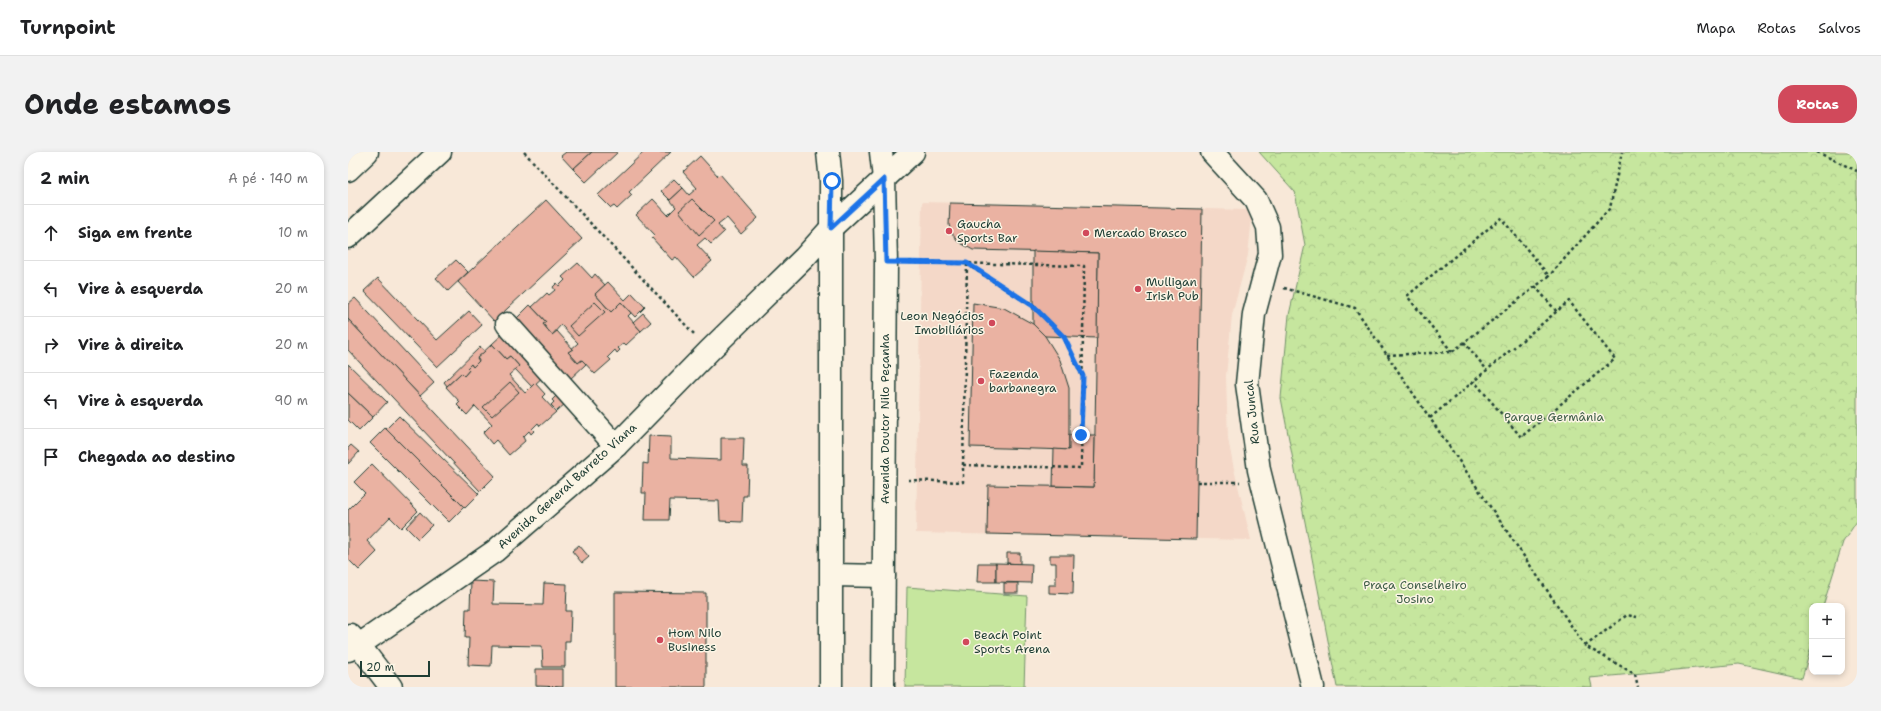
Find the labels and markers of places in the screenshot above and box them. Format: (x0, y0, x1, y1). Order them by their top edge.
place label: Gaucha Sports Bar (957, 216, 1018, 246)
place label: Mercado Brasco (1094, 225, 1187, 241)
marker: Gaucha Sports Bar (944, 226, 954, 236)
marker: Mercado Brasco (1081, 228, 1091, 238)
place label: Mulligan Irish Pub (1146, 274, 1199, 304)
marker: Mulligan Irish Pub (1133, 284, 1143, 294)
place label: Leon Negócios Imobiliários (900, 308, 984, 338)
marker: Leon Negócios Imobiliários (987, 318, 997, 328)
place label: Fazenda barbanegra (989, 366, 1057, 396)
marker: Fazenda barbanegra (976, 376, 986, 386)
place label: Hom Nilo Business (668, 625, 721, 655)
place label: Beach Point Sports Arena (974, 627, 1050, 657)
marker: Hom Nilo Business (655, 635, 665, 645)
marker: Beach Point Sports Arena (961, 637, 971, 647)

